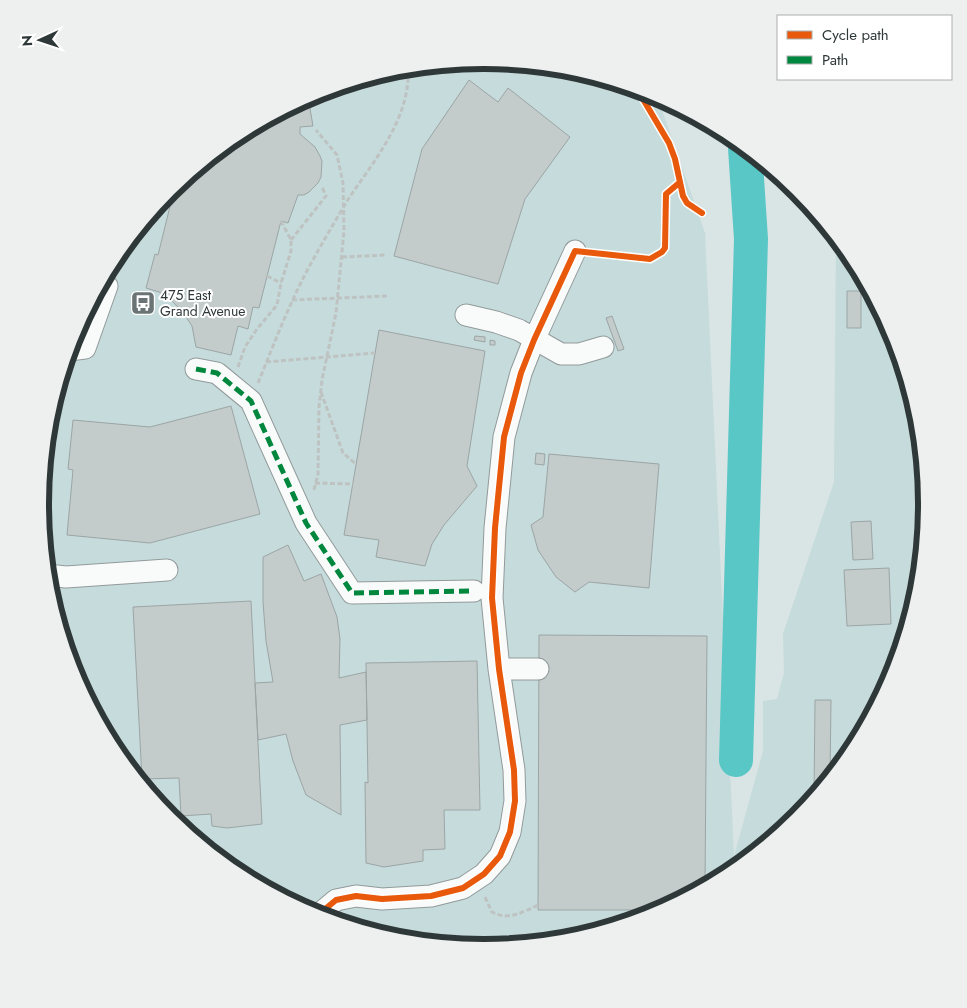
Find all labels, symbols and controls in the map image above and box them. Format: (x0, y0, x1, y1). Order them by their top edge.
north arrow (15, 15, 65, 65)
legend (777, 15, 952, 80)
text: Cycle path (822, 24, 889, 46)
text: N (17, 35, 37, 47)
text: Path (822, 49, 848, 71)
place label: 475 East Grand Avenue (160, 285, 246, 321)
bus stop icon: 475 East Grand Avenue (130, 290, 156, 316)

